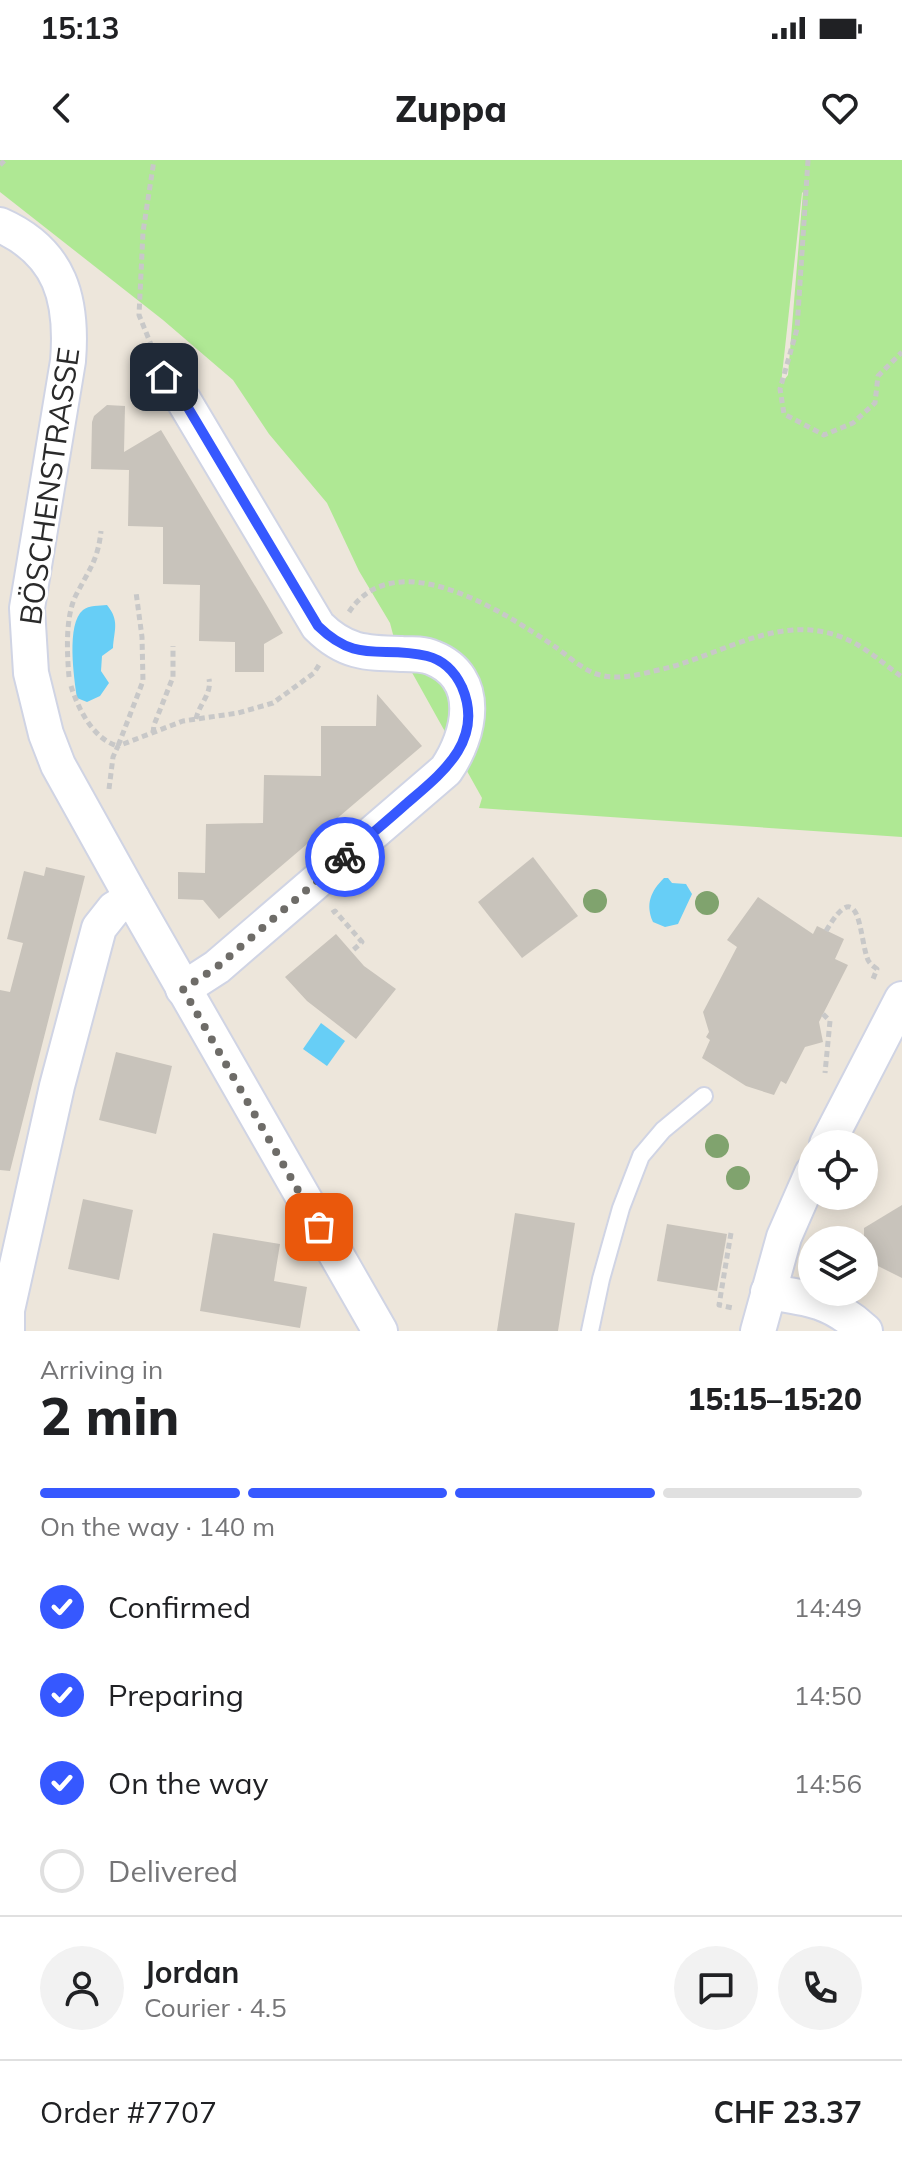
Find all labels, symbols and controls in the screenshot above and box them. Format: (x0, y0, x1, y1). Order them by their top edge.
text: 15:13 (40, 9, 119, 47)
icon: back (40, 86, 84, 130)
text: Zuppa (395, 86, 507, 131)
icon: heart (818, 86, 862, 130)
pin (130, 343, 198, 411)
street label: BÖSCHENSTRASSE (11, 345, 87, 627)
icon: home (142, 355, 186, 399)
courier (305, 817, 385, 897)
icon: bike (323, 835, 367, 879)
map controls (798, 1130, 878, 1306)
button: locate (798, 1130, 878, 1210)
pin (285, 1193, 353, 1261)
icon: bag (297, 1205, 341, 1249)
button: layers (798, 1226, 878, 1306)
text: Arriving in (40, 1353, 163, 1386)
text: 15:15–15:20 (687, 1380, 862, 1418)
text: 2 min (40, 1383, 179, 1448)
text: On the way · 140 m (40, 1510, 275, 1543)
icon: check (40, 1585, 84, 1629)
text: Confirmed (108, 1588, 251, 1626)
text: 14:49 (794, 1591, 862, 1624)
icon: check (40, 1673, 84, 1717)
text: Preparing (108, 1676, 244, 1714)
text: 14:50 (794, 1679, 862, 1712)
icon: check (40, 1761, 84, 1805)
text: On the way (108, 1764, 268, 1802)
text: 14:56 (794, 1767, 862, 1800)
text: Delivered (108, 1852, 238, 1890)
button: person (40, 1946, 124, 2030)
button: chat (674, 1946, 758, 2030)
button: phone (778, 1946, 862, 2030)
text: Jordan (144, 1953, 239, 1991)
text: Courier · 4.5 (144, 1991, 287, 2024)
text: Order #7707 (40, 2093, 217, 2131)
text: CHF 23.37 (713, 2093, 862, 2131)

